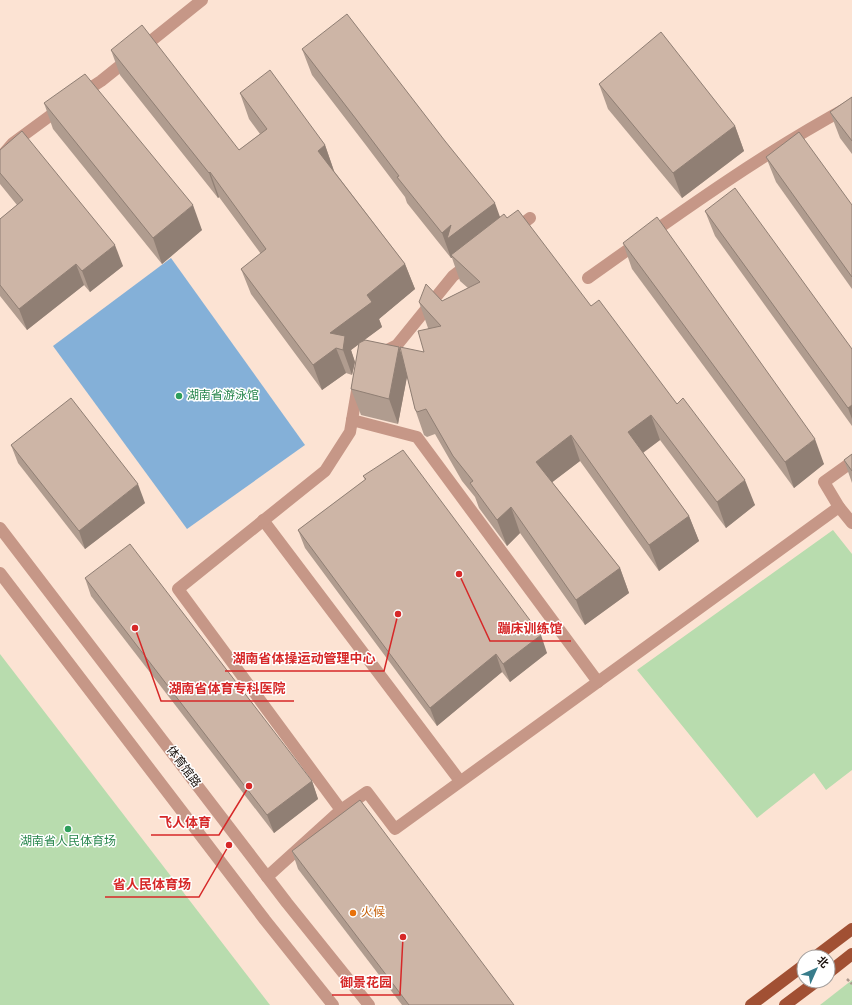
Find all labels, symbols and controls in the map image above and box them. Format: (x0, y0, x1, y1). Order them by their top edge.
place label: 湖南省游泳馆 (187, 388, 259, 404)
marker: 湖南省游泳馆 (174, 391, 184, 401)
callout: 蹦床训练馆 (490, 616, 571, 641)
text: 蹦床训练馆 (497, 621, 563, 638)
callout: 湖南省体操运动管理中心 (225, 646, 384, 671)
text: 湖南省体操运动管理中心 (232, 651, 376, 668)
callout: 湖南省体育专科医院 (161, 676, 294, 701)
text: 湖南省体育专科医院 (168, 681, 286, 698)
street label: 体育馆路 (162, 743, 204, 791)
callout: 飞人体育 (151, 810, 219, 835)
text: 飞人体育 (159, 815, 211, 832)
marker: 湖南省人民体育场 (63, 824, 73, 834)
place label: 湖南省人民体育场 (20, 834, 116, 850)
callout: 省人民体育场 (105, 872, 199, 897)
text: 省人民体育场 (113, 877, 191, 894)
place label: 火候 (361, 905, 385, 921)
marker: 火候 (348, 908, 358, 918)
north arrow (796, 949, 836, 989)
text: 北 (814, 954, 831, 971)
callout: 御景花园 (332, 970, 400, 995)
text: 御景花园 (340, 976, 392, 992)

